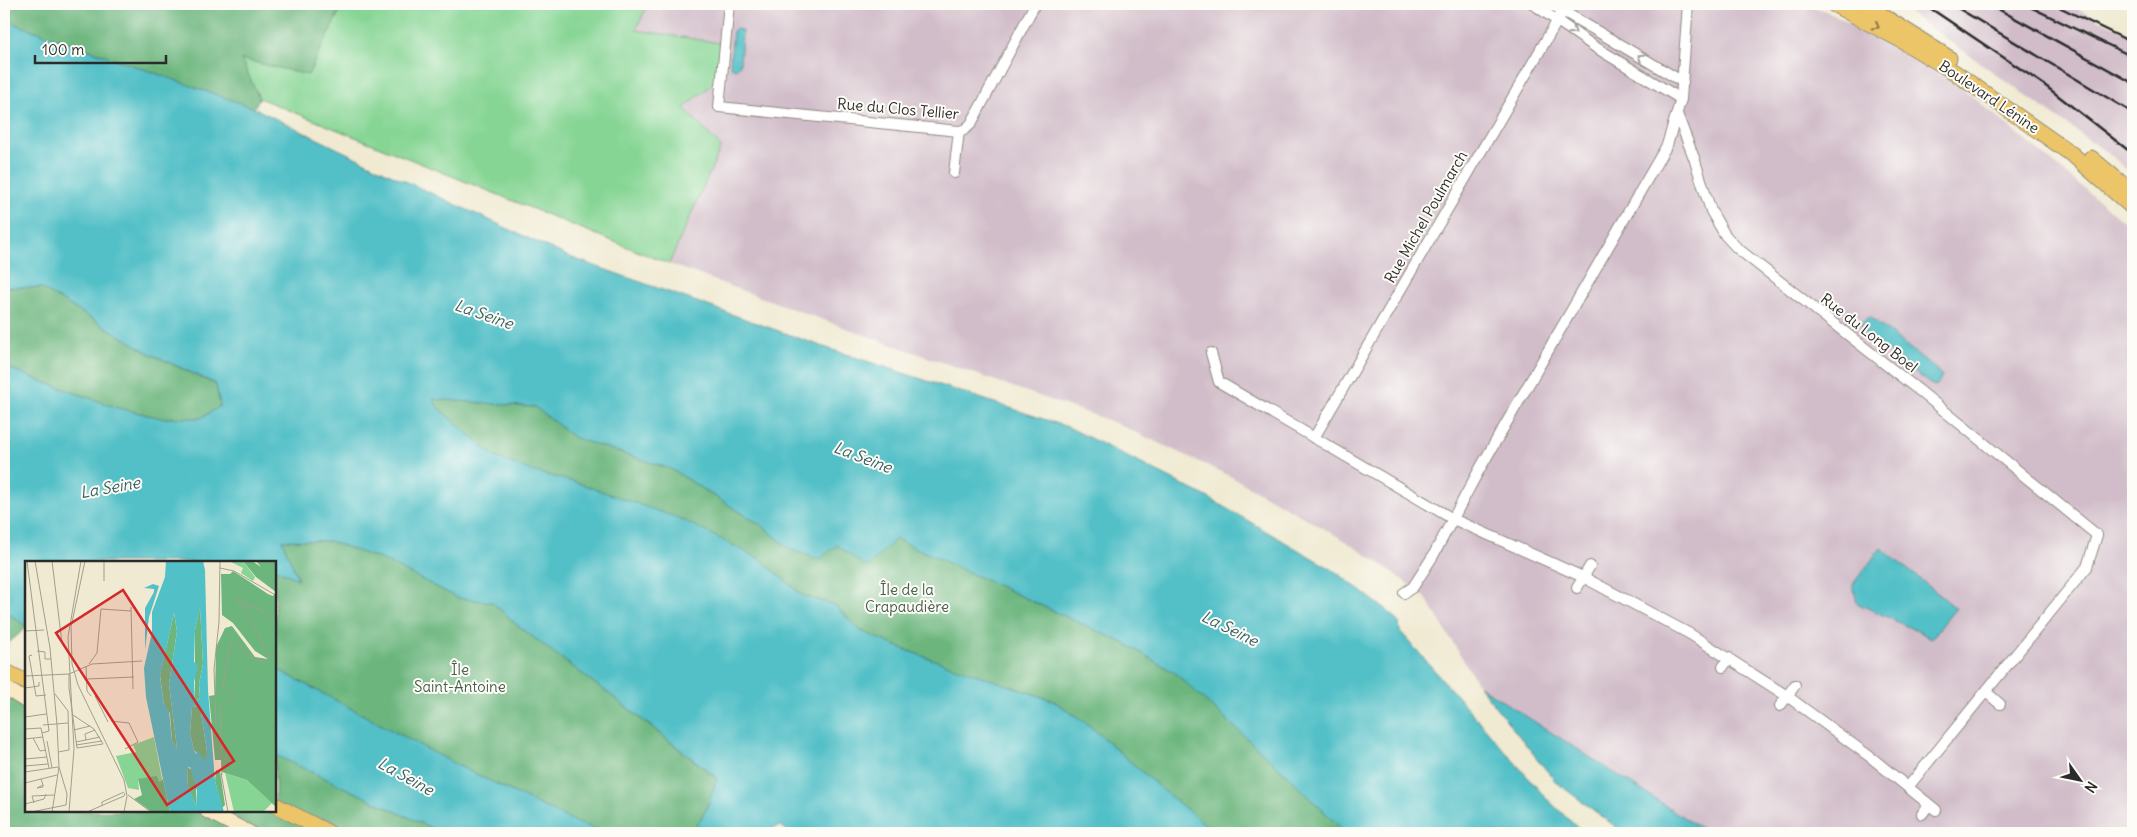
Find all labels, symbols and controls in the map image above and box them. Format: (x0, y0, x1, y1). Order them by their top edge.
one-way arrow (1871, 20, 1880, 30)
one-way arrow (1567, 25, 1577, 34)
scale bar (35, 32, 166, 64)
text: 100 m (42, 40, 84, 59)
one-way arrow (1638, 54, 1647, 63)
street label: Boulevard Lénine (1935, 56, 2043, 137)
street label: Rue du Clos Tellier (836, 94, 960, 123)
street label: Rue Michel Poulmarch (1380, 147, 1471, 286)
street label: Rue du Long Boel (1817, 289, 1922, 376)
water label: La Seine (452, 295, 517, 334)
water label: La Seine (831, 437, 896, 478)
water label: La Seine (78, 472, 143, 502)
inset map (25, 561, 276, 812)
park label: Île de la Crapaudière (865, 580, 949, 616)
water label: La Seine (1198, 606, 1263, 651)
park label: Île Saint-Antoine (414, 660, 506, 696)
water label: La Seine (375, 753, 439, 800)
north arrow (2054, 754, 2104, 804)
text: N (2081, 778, 2101, 796)

